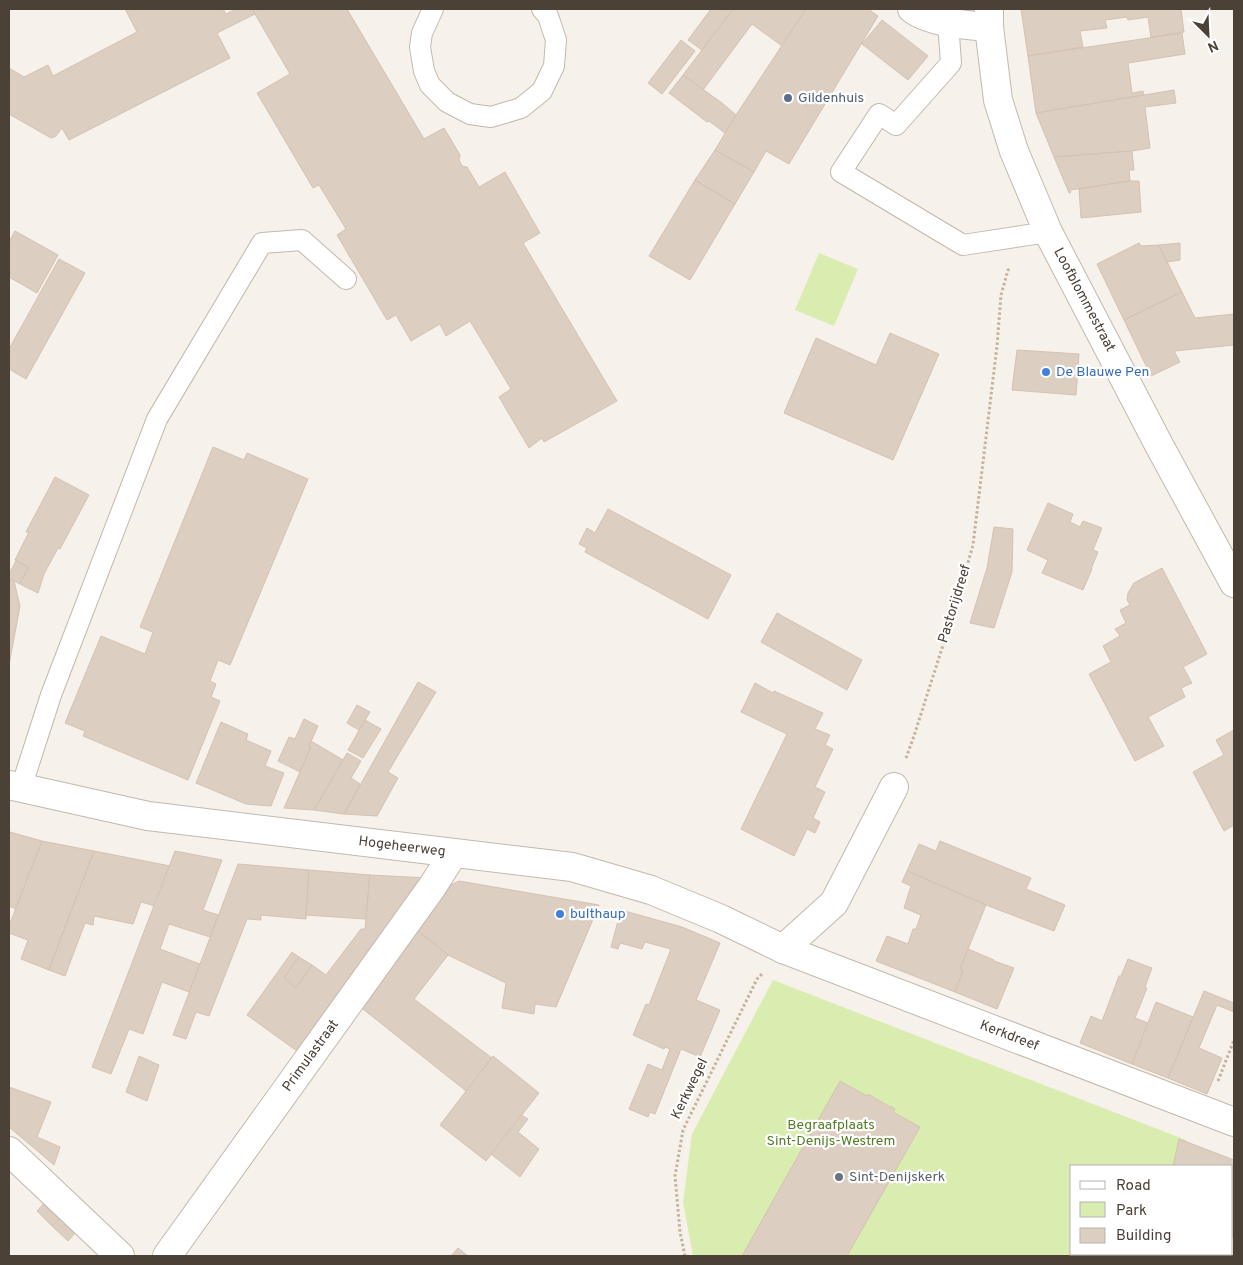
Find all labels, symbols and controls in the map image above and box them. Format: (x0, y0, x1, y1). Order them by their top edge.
north arrow (1183, 10, 1233, 60)
text: N (1205, 36, 1221, 55)
place label: Gildenhuis (798, 90, 864, 107)
marker: Gildenhuis (782, 92, 794, 104)
street label: Loofblommestraat (1049, 245, 1119, 355)
place label: De Blauwe Pen (1056, 364, 1149, 381)
marker: De Blauwe Pen (1040, 366, 1052, 378)
street label: Pastorijdreef (935, 563, 975, 645)
street label: Hogeheerweg (357, 833, 447, 861)
place label: bulthaup (570, 906, 626, 923)
marker: bulthaup (554, 908, 566, 920)
street label: Primulastraat (279, 1017, 343, 1095)
street label: Kerkdreef (977, 1017, 1041, 1055)
street label: Kerkwegel (668, 1056, 712, 1122)
park label: Begraafplaats Sint-Denijs-Westrem (767, 1117, 895, 1150)
legend (1070, 1165, 1233, 1255)
place label: Sint-Denijskerk (849, 1169, 945, 1186)
marker: Sint-Denijskerk (833, 1171, 845, 1183)
text: Road (1116, 1177, 1151, 1196)
text: Park (1116, 1202, 1147, 1221)
text: Building (1116, 1227, 1171, 1246)

